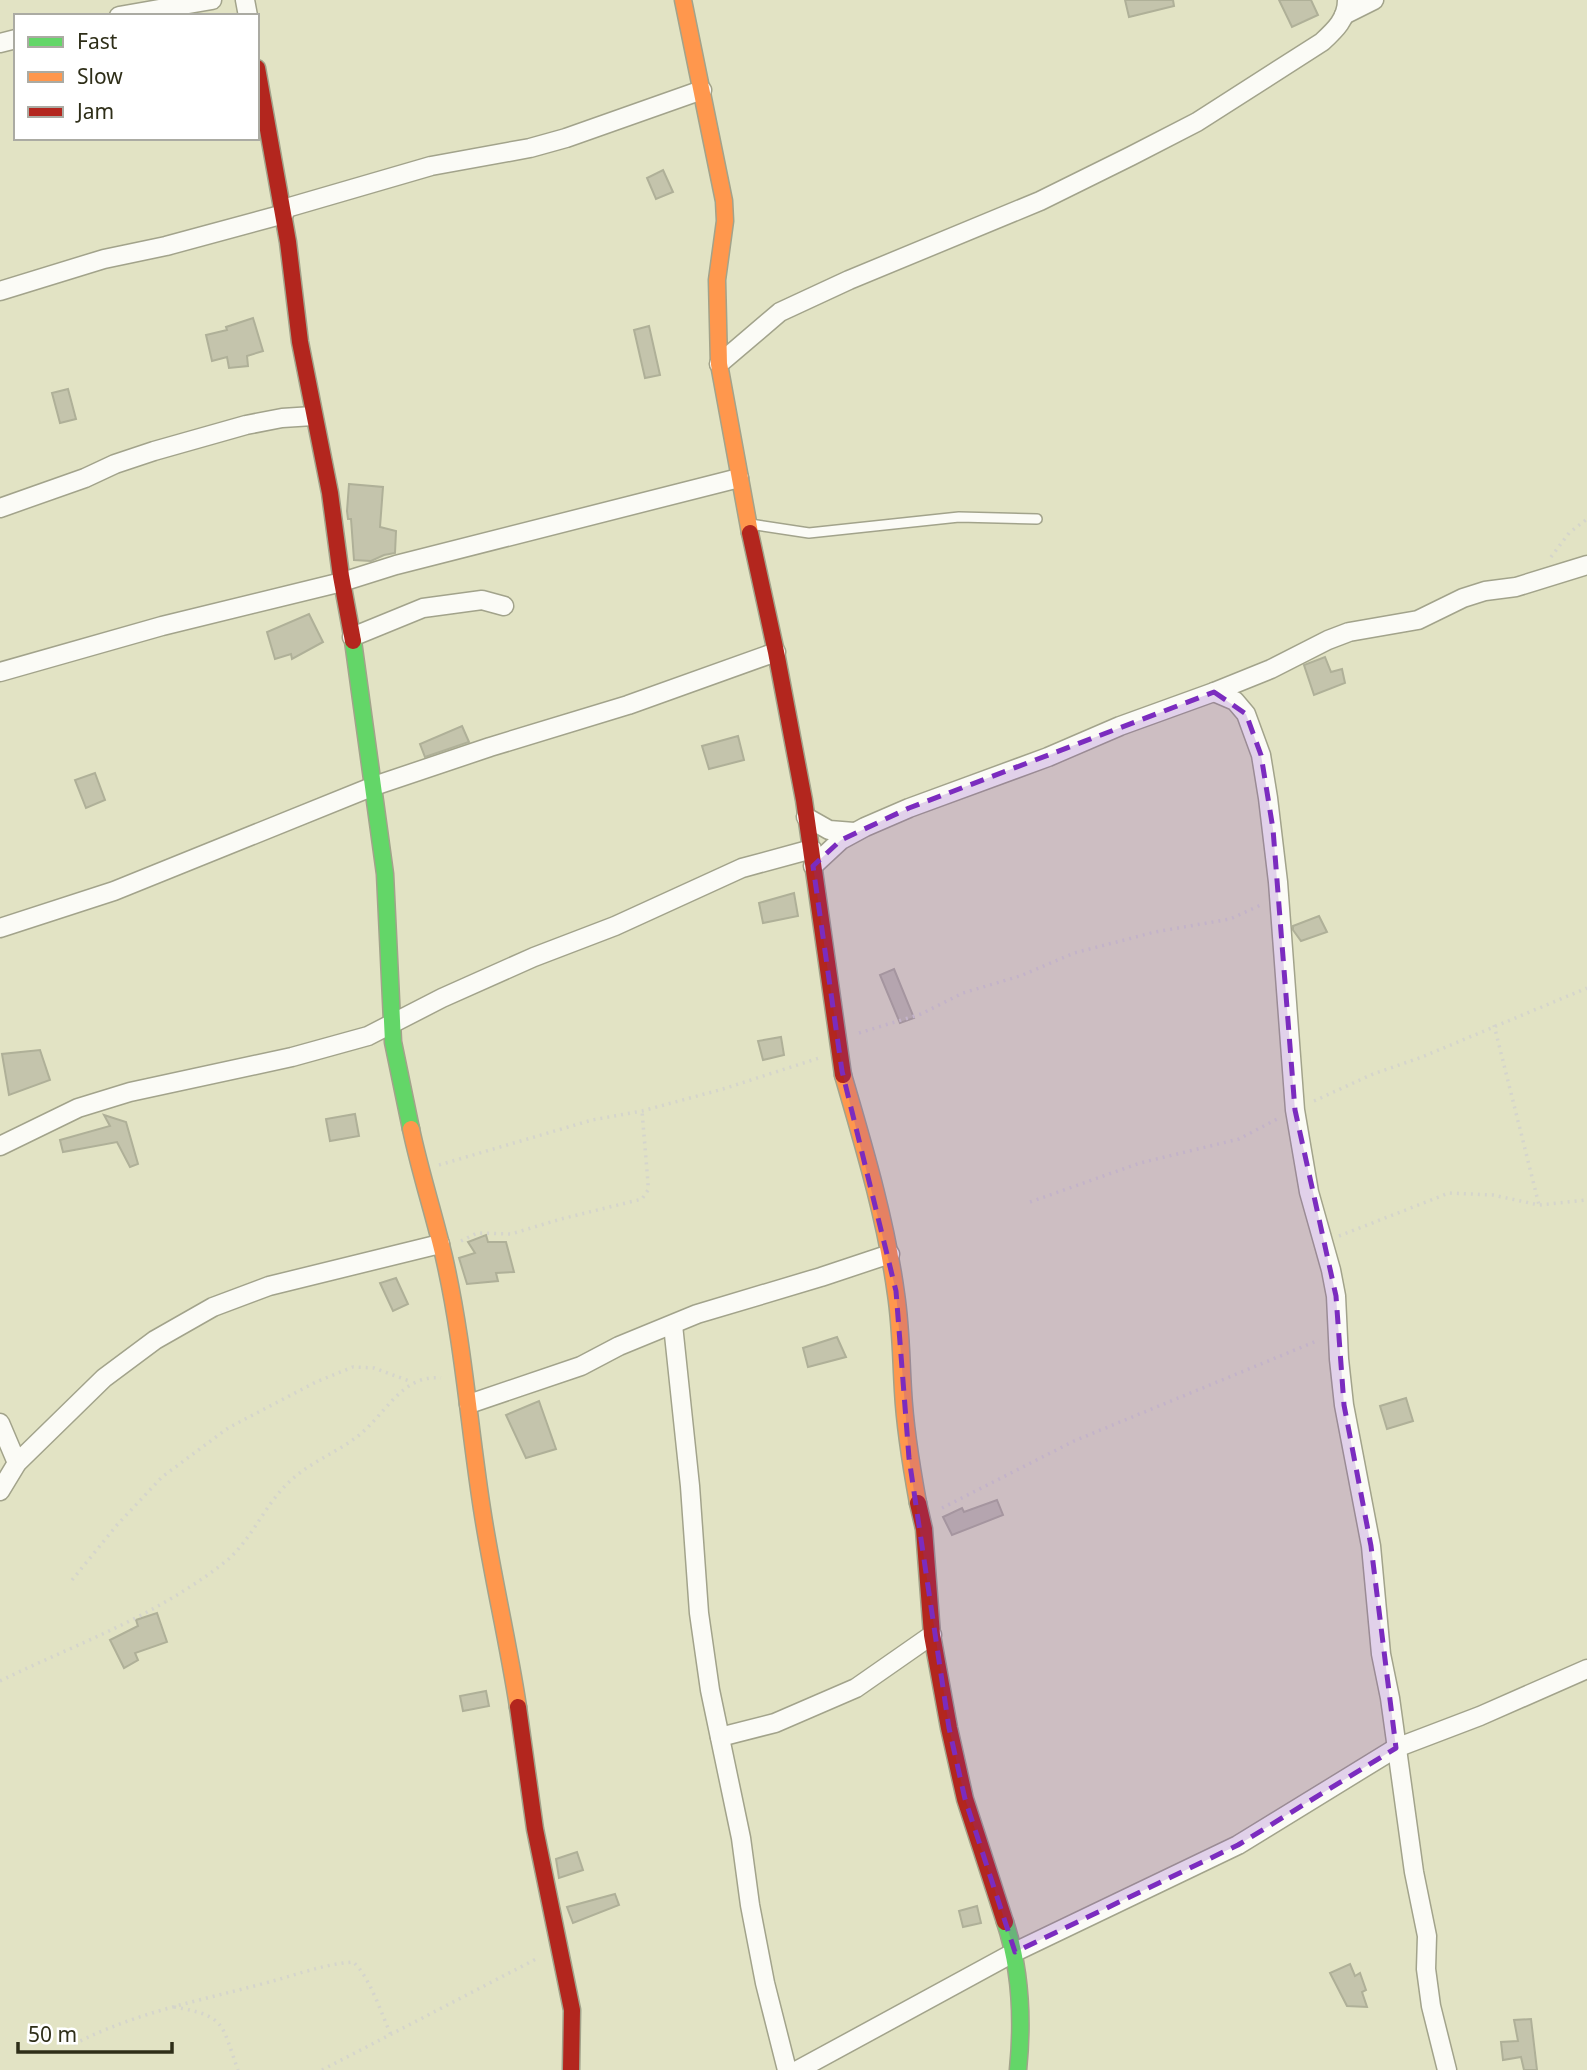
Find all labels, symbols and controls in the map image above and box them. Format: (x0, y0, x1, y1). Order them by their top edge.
legend (14, 14, 259, 140)
text: Fast (77, 27, 118, 55)
text: Slow (77, 62, 123, 90)
text: Jam (75, 97, 114, 125)
scale bar (18, 2010, 172, 2054)
text: 50 m (28, 2020, 77, 2048)

